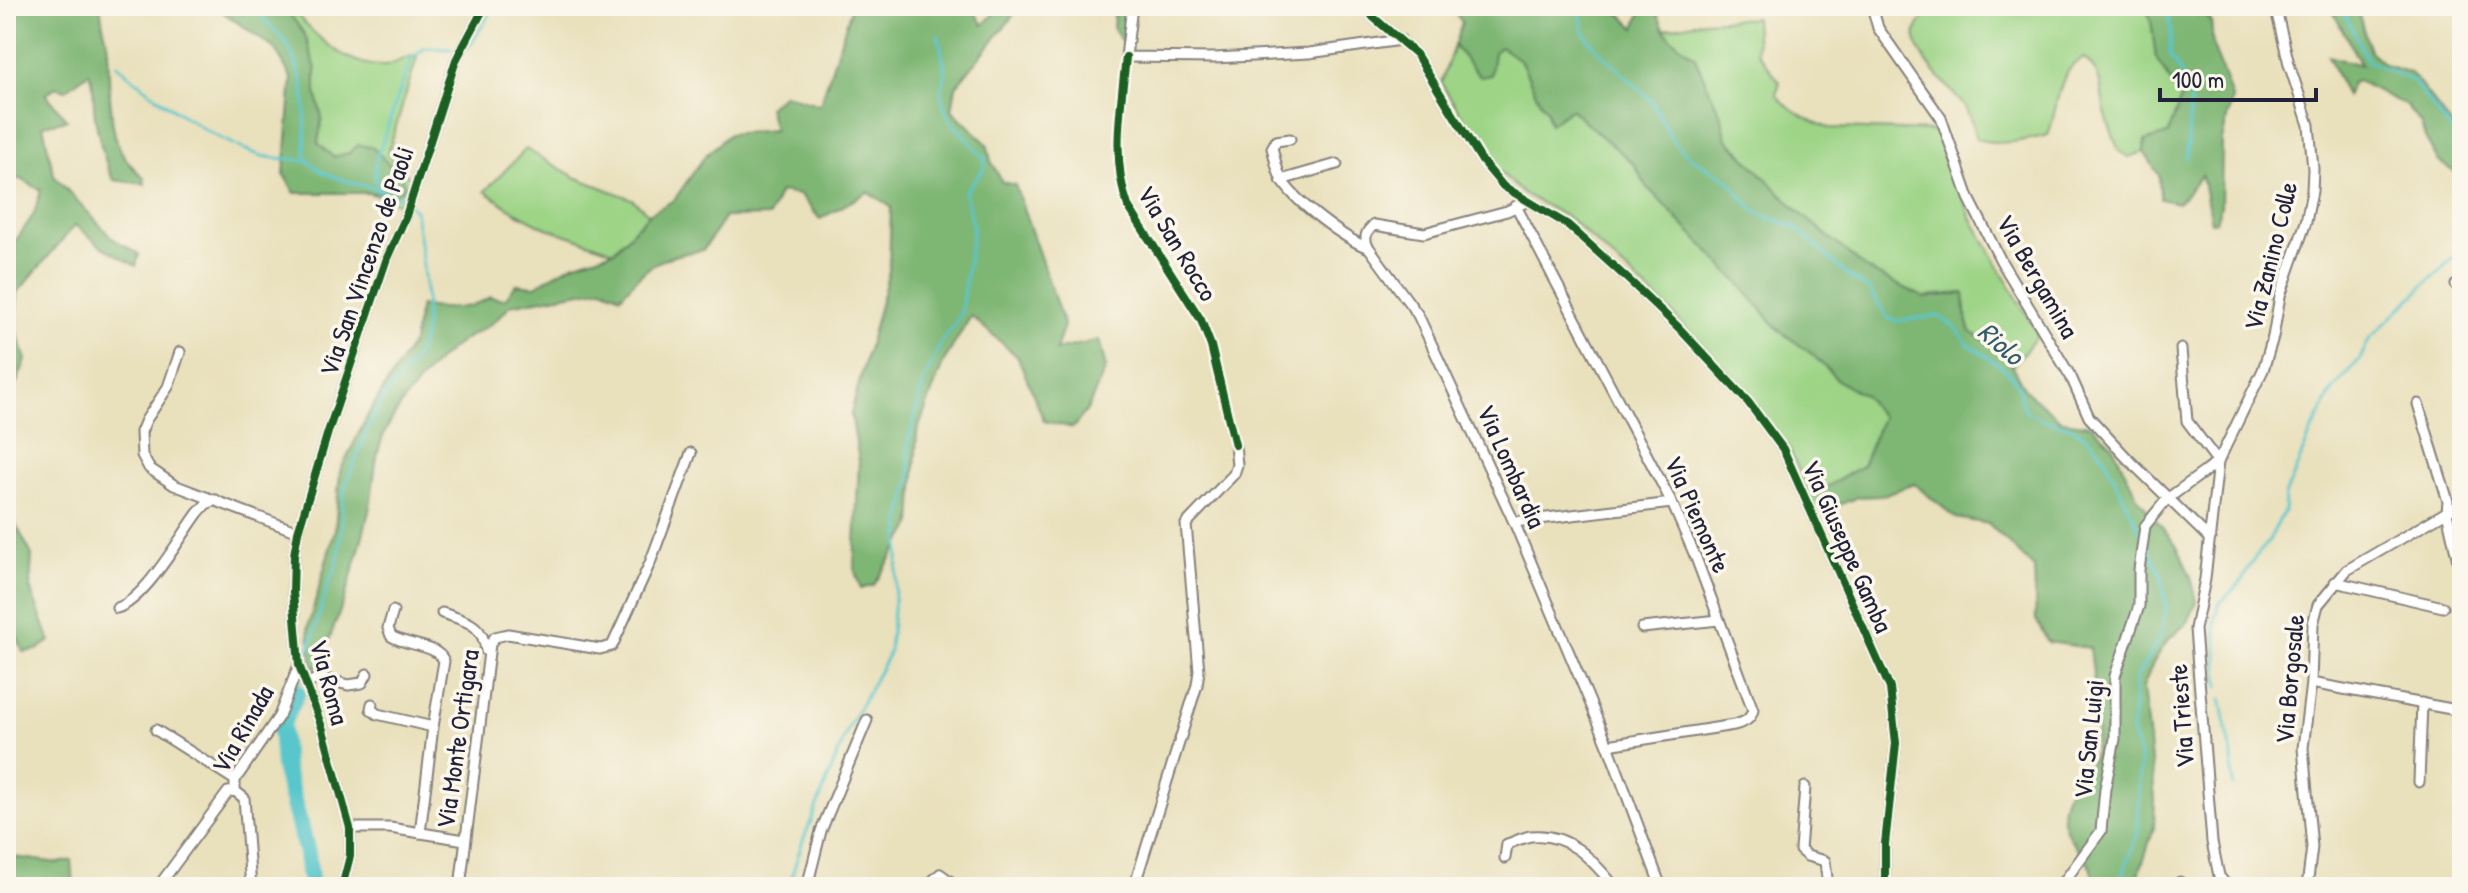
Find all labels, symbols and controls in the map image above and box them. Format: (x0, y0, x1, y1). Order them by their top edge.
scale bar (2160, 52, 2316, 102)
text: 100 m (2172, 63, 2224, 95)
street label: Via San Vincenzo de Paoli (310, 141, 422, 381)
street label: Via Zanino Colle (2235, 178, 2305, 334)
street label: Via San Rocco (1130, 179, 1226, 307)
street label: Via Bergamina (1989, 208, 2087, 344)
water label: Riolo (1970, 313, 2033, 375)
street label: Via Lombardia (1469, 399, 1555, 533)
street label: Via Piemonte (1657, 450, 1739, 578)
street label: Via Giuseppe Gamba (1794, 454, 1902, 638)
street label: Via Borgosale (2266, 613, 2312, 745)
street label: Via Roma (302, 636, 358, 728)
street label: Via Monte Ortigara (427, 647, 487, 831)
street label: Via Trieste (2160, 663, 2202, 769)
street label: Via Rinada (203, 678, 281, 780)
street label: Via San Luigi (2064, 678, 2112, 800)

